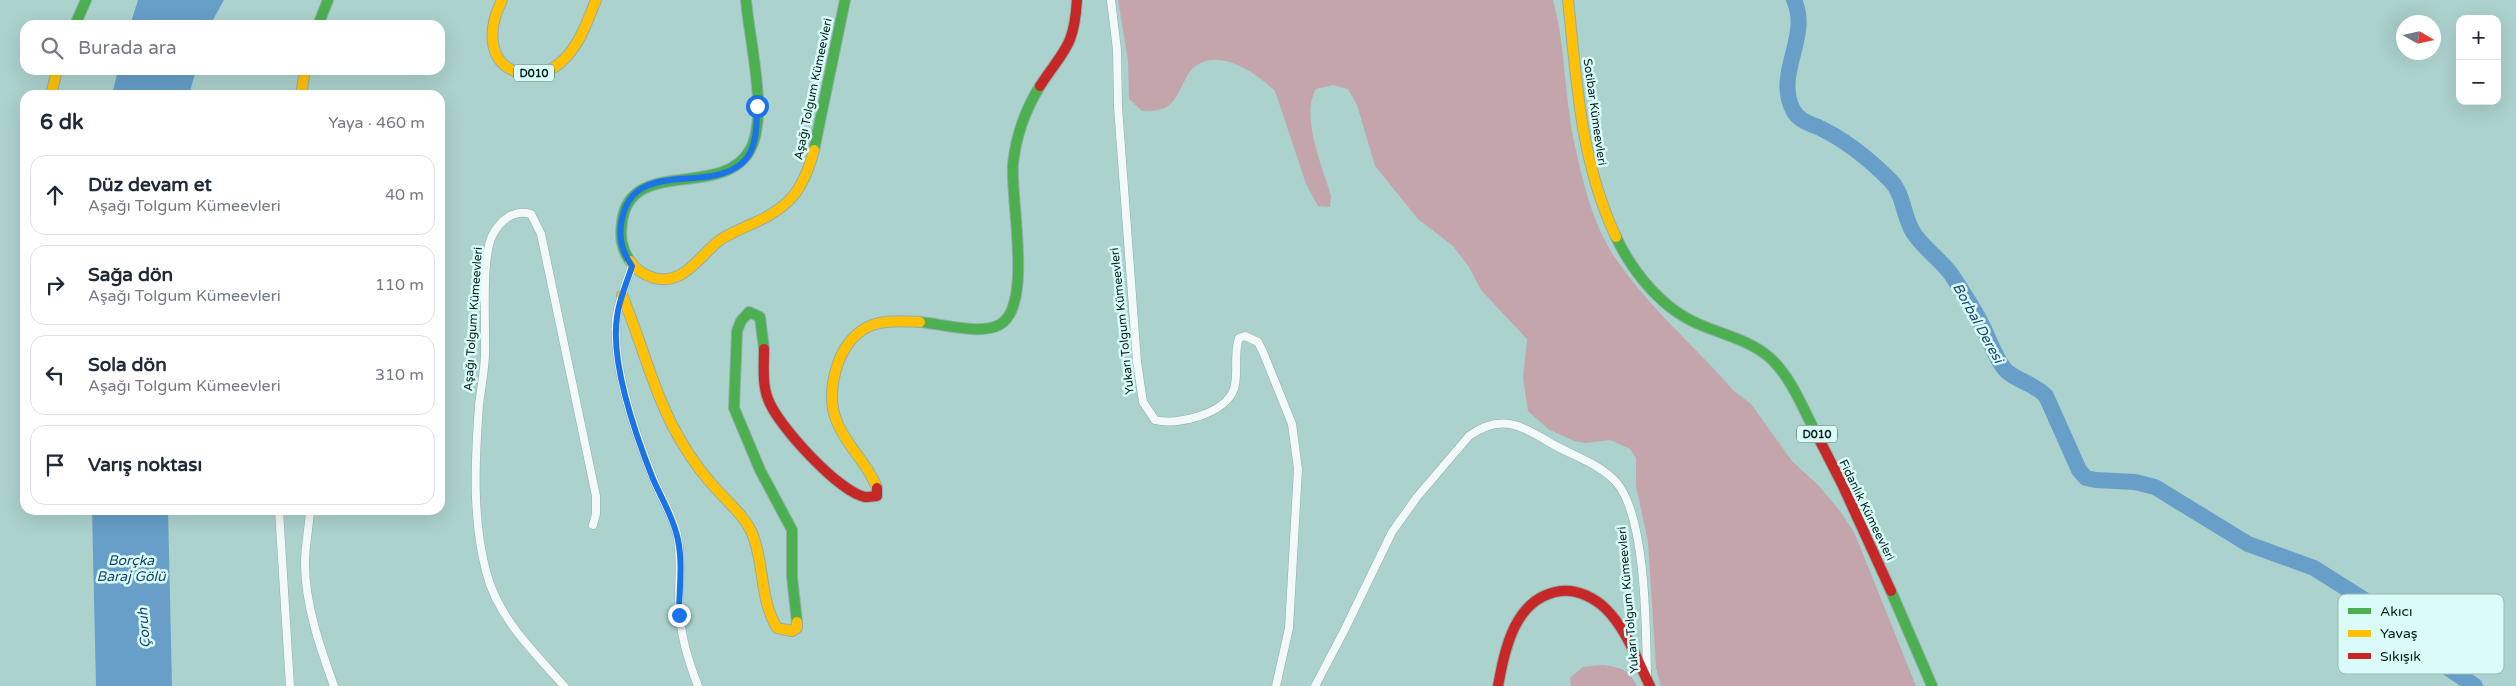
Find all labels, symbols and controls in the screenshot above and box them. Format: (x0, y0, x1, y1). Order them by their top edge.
north arrow (2396, 15, 2441, 60)
map controls (2456, 15, 2501, 105)
button: + (2456, 15, 2501, 60)
street label: Aşağı Tolgum Kümeevleri (791, 17, 835, 161)
search box (20, 20, 445, 75)
icon: search (38, 34, 66, 62)
text: Burada ara (78, 37, 177, 59)
street label: Sotibar Kümeevleri (1581, 58, 1609, 166)
button: − (2456, 60, 2501, 105)
road number: D010 (514, 64, 554, 82)
route start (746, 95, 769, 118)
text: 6 dk (40, 110, 83, 135)
text: Yaya · 460 m (328, 113, 425, 133)
text: Düz devam et (88, 174, 212, 196)
icon: ahead (41, 181, 69, 209)
text: 40 m (385, 185, 424, 205)
text: Aşağı Tolgum Kümeevleri (88, 196, 281, 216)
street label: Aşağı Tolgum Kümeevleri (461, 246, 485, 392)
street label: Yukarı Tolgum Kümeevleri (1107, 247, 1137, 395)
text: Sağa dön (88, 264, 173, 286)
icon: right (41, 271, 69, 299)
text: 110 m (375, 275, 424, 295)
water label: Borbal Deresi (1949, 280, 2008, 367)
text: Aşağı Tolgum Kümeevleri (88, 286, 281, 306)
text: Sola dön (88, 354, 167, 376)
icon: left (41, 361, 69, 389)
text: 310 m (375, 365, 424, 385)
text: Aşağı Tolgum Kümeevleri (88, 376, 281, 396)
road number: D010 (1797, 426, 1837, 442)
icon: arrive (41, 451, 69, 479)
text: Varış noktası (88, 454, 202, 476)
street label: Fidanlık Kümeevleri (1836, 457, 1898, 563)
street label: Yukarı Tolgum Kümeevleri (1615, 526, 1641, 674)
water label: Borçka Baraj Gölü (96, 552, 167, 585)
legend (2338, 594, 2504, 674)
text: Akıcı (2380, 603, 2412, 620)
route end (668, 604, 691, 627)
water label: Çoruh (134, 607, 154, 649)
text: Yavaş (2380, 625, 2418, 642)
text: Sıkışık (2380, 648, 2421, 665)

